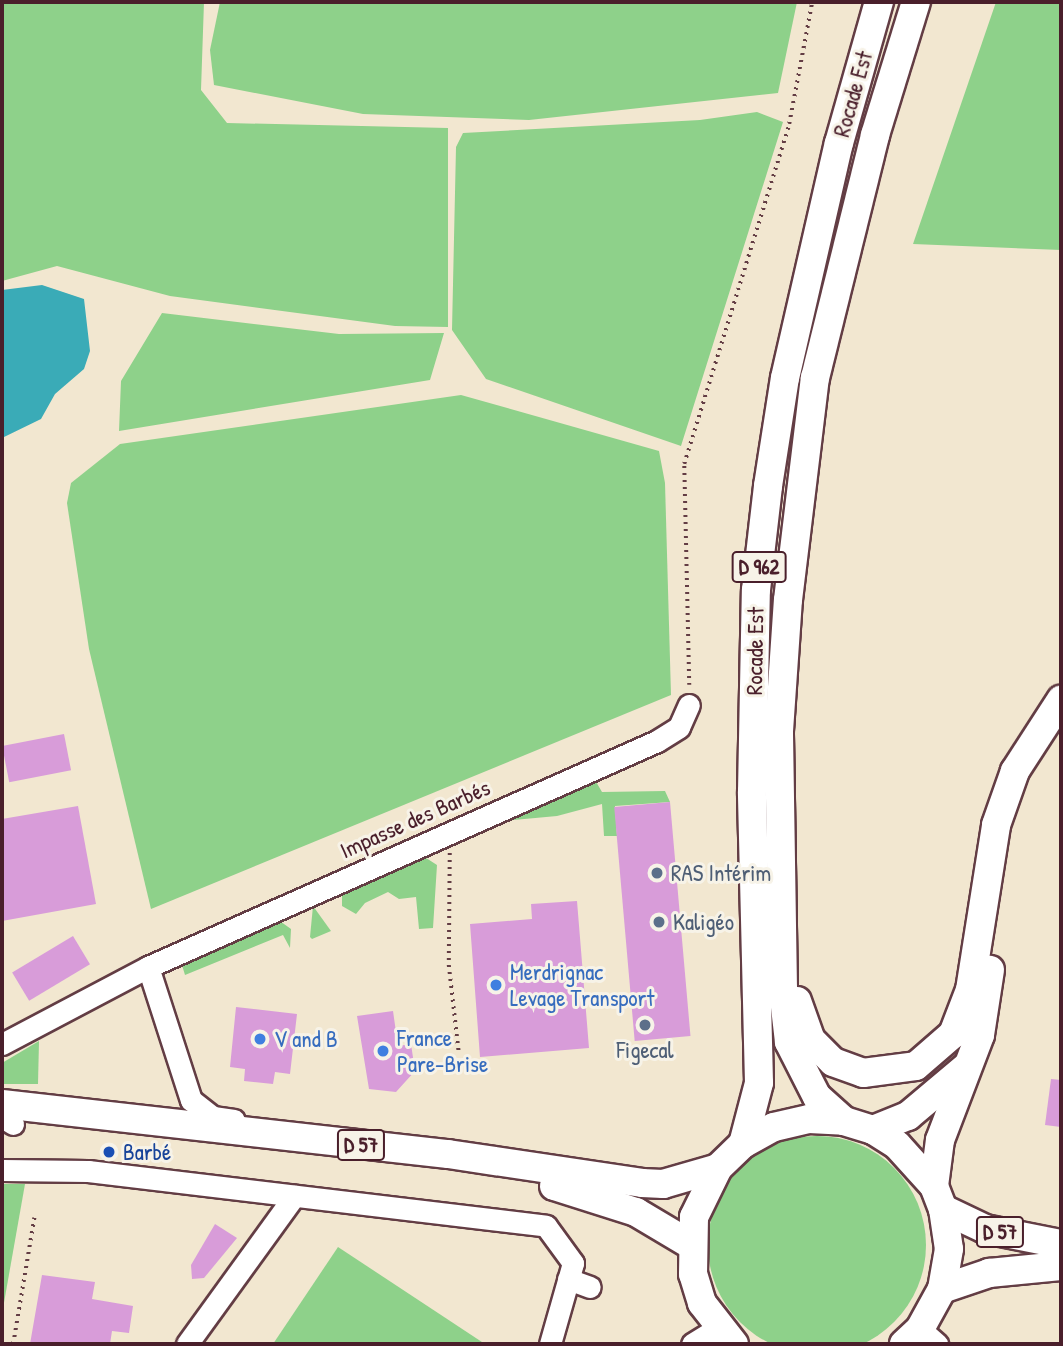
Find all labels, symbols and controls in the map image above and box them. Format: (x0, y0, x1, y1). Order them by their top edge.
street label: Rocade Est (828, 48, 878, 140)
road number: D 962 (731, 550, 787, 584)
street label: Rocade Est (740, 607, 770, 695)
street label: Impasse des Barbés (336, 774, 494, 864)
place label: RAS Intérim (671, 859, 771, 887)
marker: RAS Intérim (649, 865, 665, 881)
place label: Kaligéo (673, 908, 734, 936)
marker: Kaligéo (651, 914, 667, 930)
place label: Merdrignac Levage Transport (510, 958, 654, 1012)
marker: Merdrignac Levage Transport (488, 977, 504, 993)
marker: Figecal (637, 1017, 653, 1033)
place label: France Pare-Brise (397, 1024, 488, 1078)
place label: V and B (274, 1025, 338, 1053)
marker: V and B (252, 1031, 268, 1047)
place label: Figecal (616, 1036, 674, 1064)
marker: France Pare-Brise (375, 1043, 391, 1059)
road number: D 57 (336, 1128, 386, 1162)
place label: Barbé (123, 1138, 171, 1166)
marker: Barbé (101, 1144, 117, 1160)
road number: D 57 (976, 1214, 1024, 1250)

